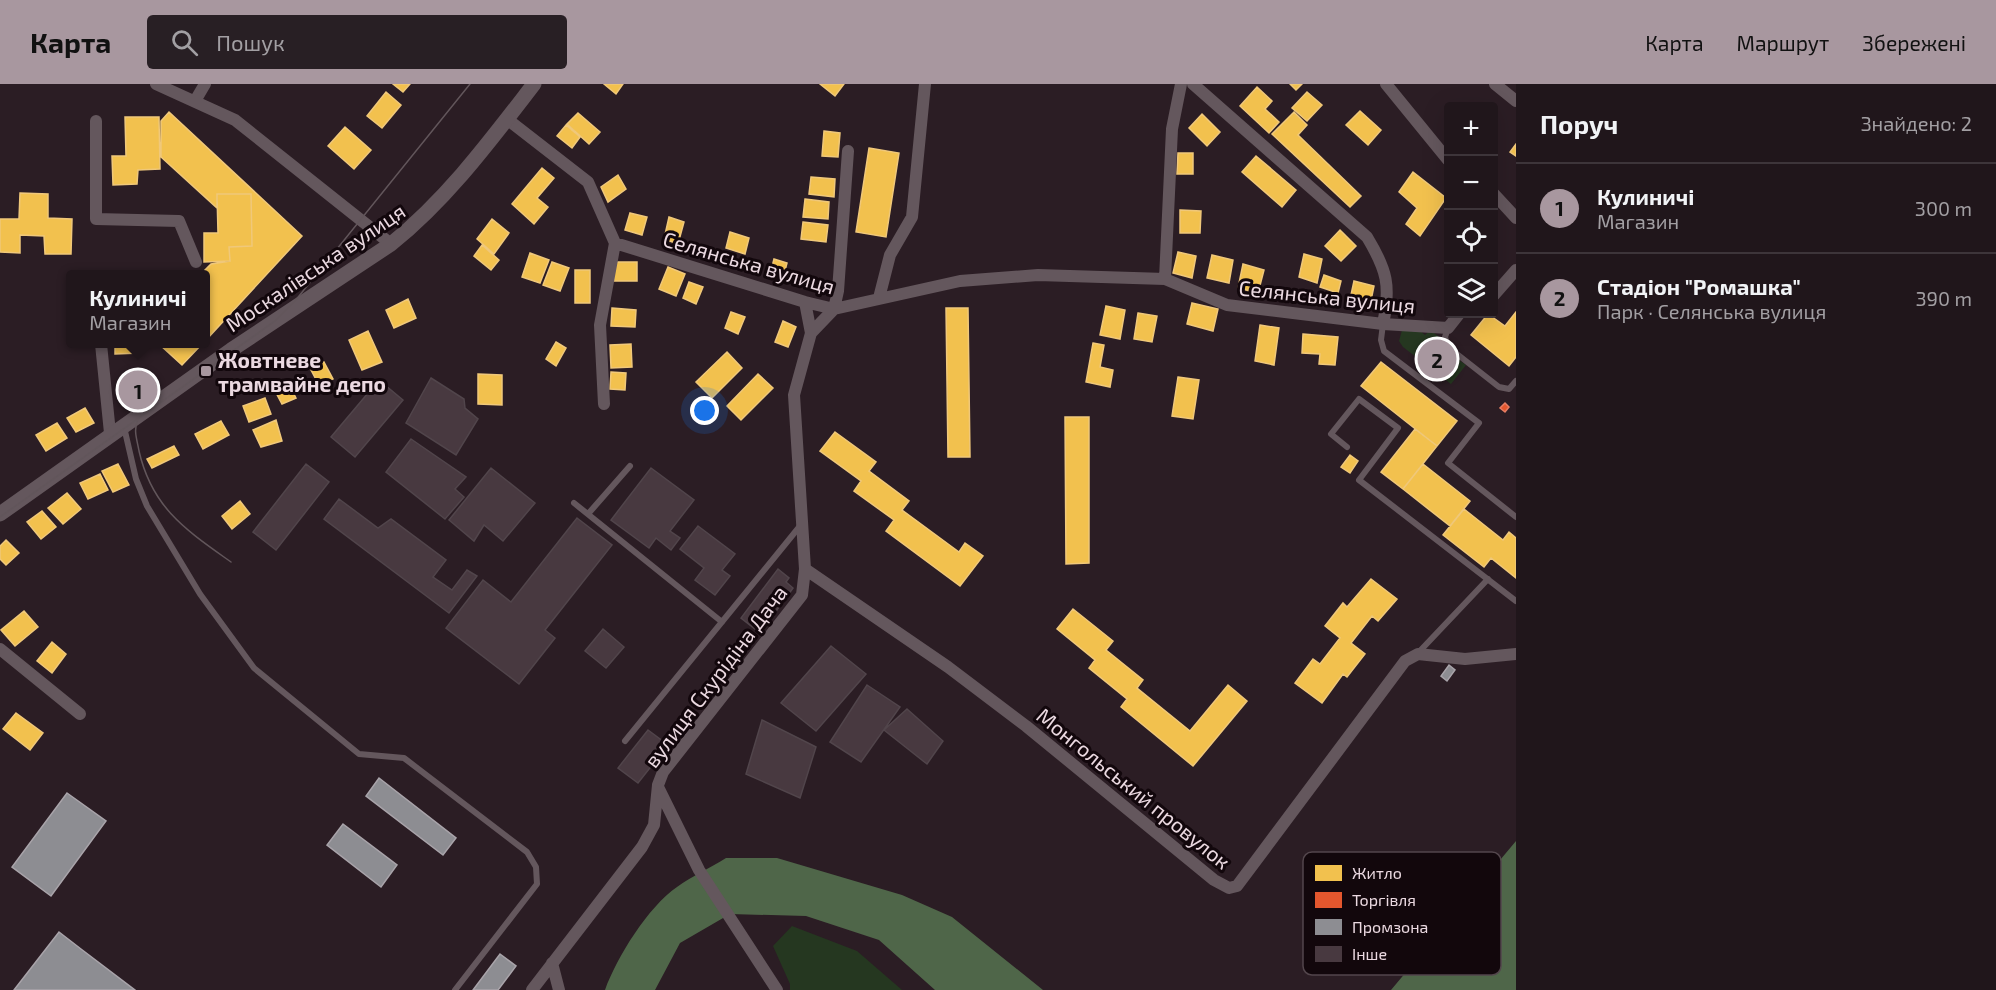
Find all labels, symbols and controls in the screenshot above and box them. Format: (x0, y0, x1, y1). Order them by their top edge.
search box (147, 15, 567, 69)
text: Карта (30, 25, 111, 59)
icon: search (168, 26, 201, 59)
text: Пошук (216, 29, 285, 55)
text: Карта (1645, 30, 1704, 55)
text: Маршрут (1737, 30, 1829, 55)
text: Збережені (1862, 30, 1966, 55)
map controls (1444, 102, 1498, 318)
button: + (1444, 102, 1498, 156)
text: Поруч (1540, 108, 1618, 139)
text: Знайдено: 2 (1861, 111, 1972, 135)
button: − (1444, 156, 1498, 210)
text: Кулиничі (1597, 183, 1694, 209)
text: 1 (1555, 196, 1564, 220)
text: 300 m (1915, 196, 1972, 220)
street label: Москалівська вулиця (221, 198, 410, 337)
text: Магазин (1597, 209, 1679, 233)
button: locate (1444, 210, 1498, 264)
street label: Селянська вулиця (660, 226, 838, 299)
button: layers (1444, 264, 1498, 318)
popup (66, 270, 210, 348)
text: Стадіон "Ромашка" (1597, 273, 1801, 299)
street label: Селянська вулиця (1237, 274, 1416, 319)
text: Кулиничі (89, 284, 187, 310)
text: 2 (1554, 286, 1565, 310)
text: 390 m (1915, 286, 1972, 310)
text: Парк · Селянська вулиця (1597, 299, 1826, 323)
text: Магазин (89, 310, 171, 334)
pin: 2 (1418, 336, 1456, 382)
place label: Жовтневе трамвайне депо (218, 347, 386, 396)
marker: Жовтневе трамвайне депо (199, 364, 213, 378)
pin: 1 (118, 368, 158, 412)
your location (690, 396, 719, 425)
street label: вулиця Скурідіна Дача (638, 580, 792, 773)
street label: Монгольський провулок (1032, 702, 1236, 875)
legend (1303, 852, 1501, 975)
text: Житло (1352, 863, 1402, 882)
text: Торгівля (1352, 890, 1416, 909)
text: Промзона (1352, 917, 1428, 936)
text: Інше (1352, 944, 1387, 963)

